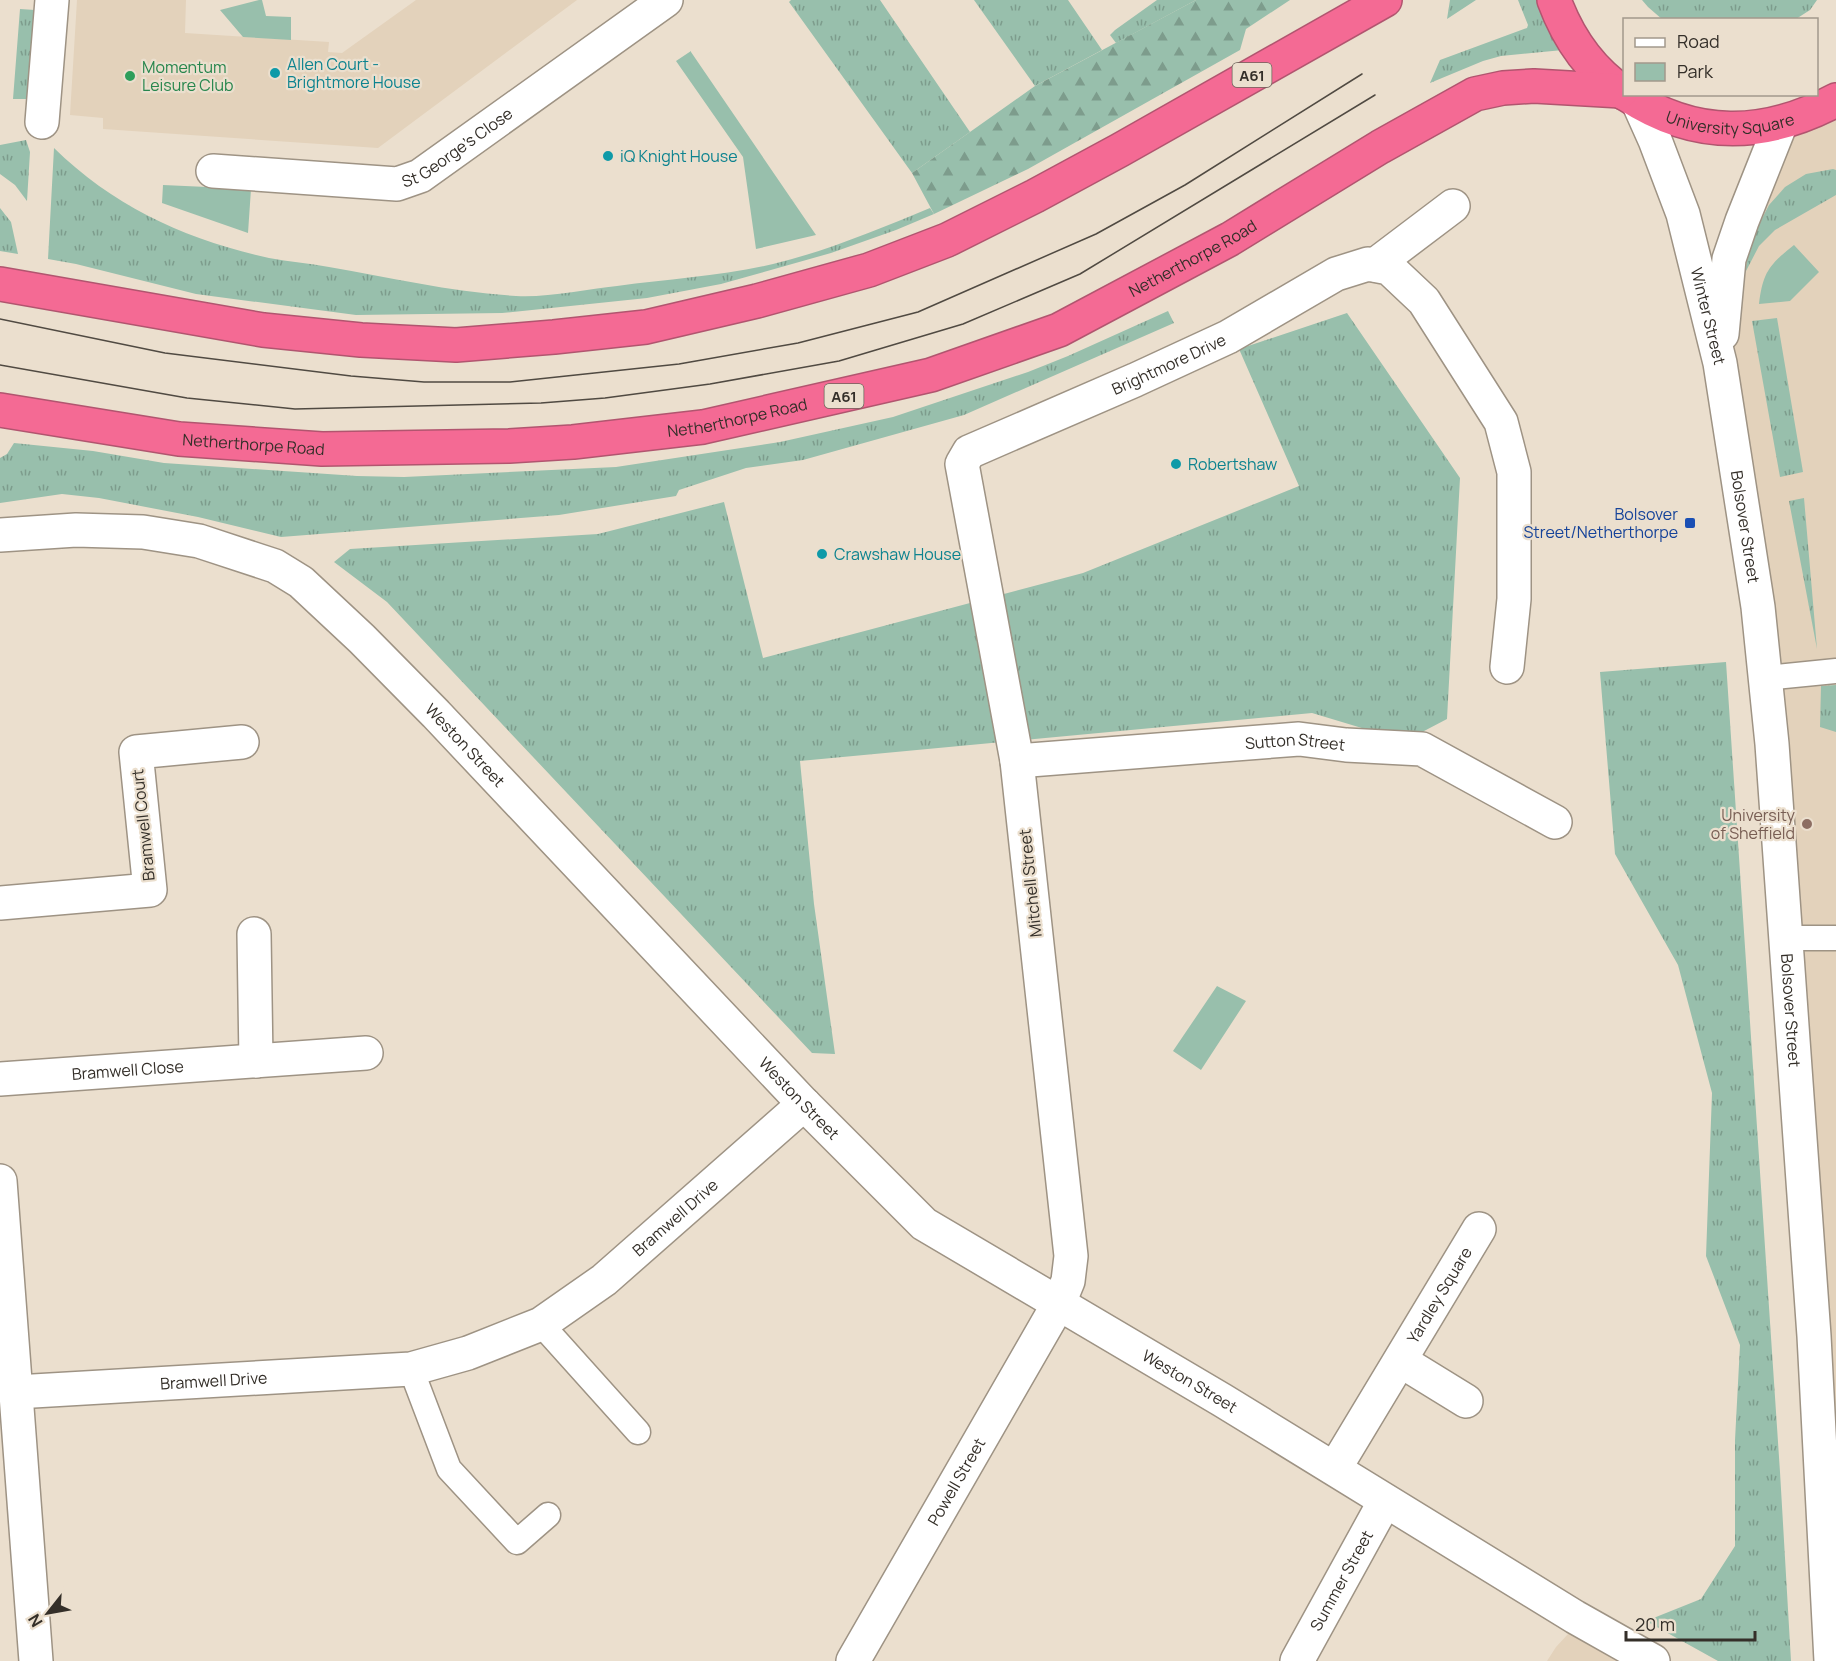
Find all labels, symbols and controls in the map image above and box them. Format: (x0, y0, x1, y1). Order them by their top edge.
legend (1623, 18, 1818, 96)
text: Road (1677, 29, 1720, 53)
place label: Allen Court - Brightmore House (287, 53, 421, 93)
place label: Momentum Leisure Club (142, 56, 233, 96)
text: Park (1677, 59, 1714, 83)
road number: A61 (1232, 63, 1272, 87)
marker: Allen Court - Brightmore House (268, 66, 282, 80)
marker: Momentum Leisure Club (123, 69, 137, 83)
street label: St George's Close (399, 102, 517, 193)
street label: University Square (1663, 105, 1797, 140)
place label: iQ Knight House (620, 145, 738, 167)
marker: iQ Knight House (601, 149, 615, 163)
street label: Netherthorpe Road (1125, 214, 1261, 302)
street label: Winter Street (1686, 265, 1731, 367)
street label: Brightmore Drive (1108, 329, 1229, 400)
road number: A61 (824, 384, 864, 408)
street label: Netherthorpe Road (666, 393, 809, 442)
street label: Netherthorpe Road (182, 428, 325, 460)
place label: Robertshaw (1188, 453, 1277, 475)
marker: Robertshaw (1169, 457, 1183, 471)
street label: Bolsover Street (1726, 469, 1765, 585)
place label: Bolsover Street/Netherthorpe (1524, 503, 1678, 543)
marker: Bolsover Street/Netherthorpe (1683, 516, 1697, 530)
place label: Crawshaw House (834, 543, 961, 565)
marker: Crawshaw House (815, 547, 829, 561)
street label: Weston Street (421, 699, 510, 792)
street label: Sutton Street (1244, 728, 1346, 756)
street label: Bramwell Court (126, 768, 160, 882)
place label: University of Sheffield (1711, 804, 1796, 844)
marker: University of Sheffield (1800, 817, 1814, 831)
street label: Mitchell Street (1013, 828, 1047, 938)
street label: Bolsover Street (1776, 953, 1806, 1068)
street label: Weston Street (754, 1052, 844, 1144)
street label: Bramwell Close (71, 1055, 184, 1085)
street label: Bramwell Drive (628, 1174, 723, 1261)
street label: Yardley Square (1402, 1243, 1477, 1347)
street label: Weston Street (1138, 1344, 1242, 1418)
street label: Bramwell Drive (160, 1366, 268, 1395)
street label: Powell Street (922, 1434, 990, 1529)
street label: Summer Street (1305, 1526, 1378, 1635)
north arrow (18, 1583, 78, 1643)
scale bar (1626, 1604, 1755, 1642)
text: N (23, 1610, 48, 1631)
text: 20 m (1635, 1612, 1675, 1636)

